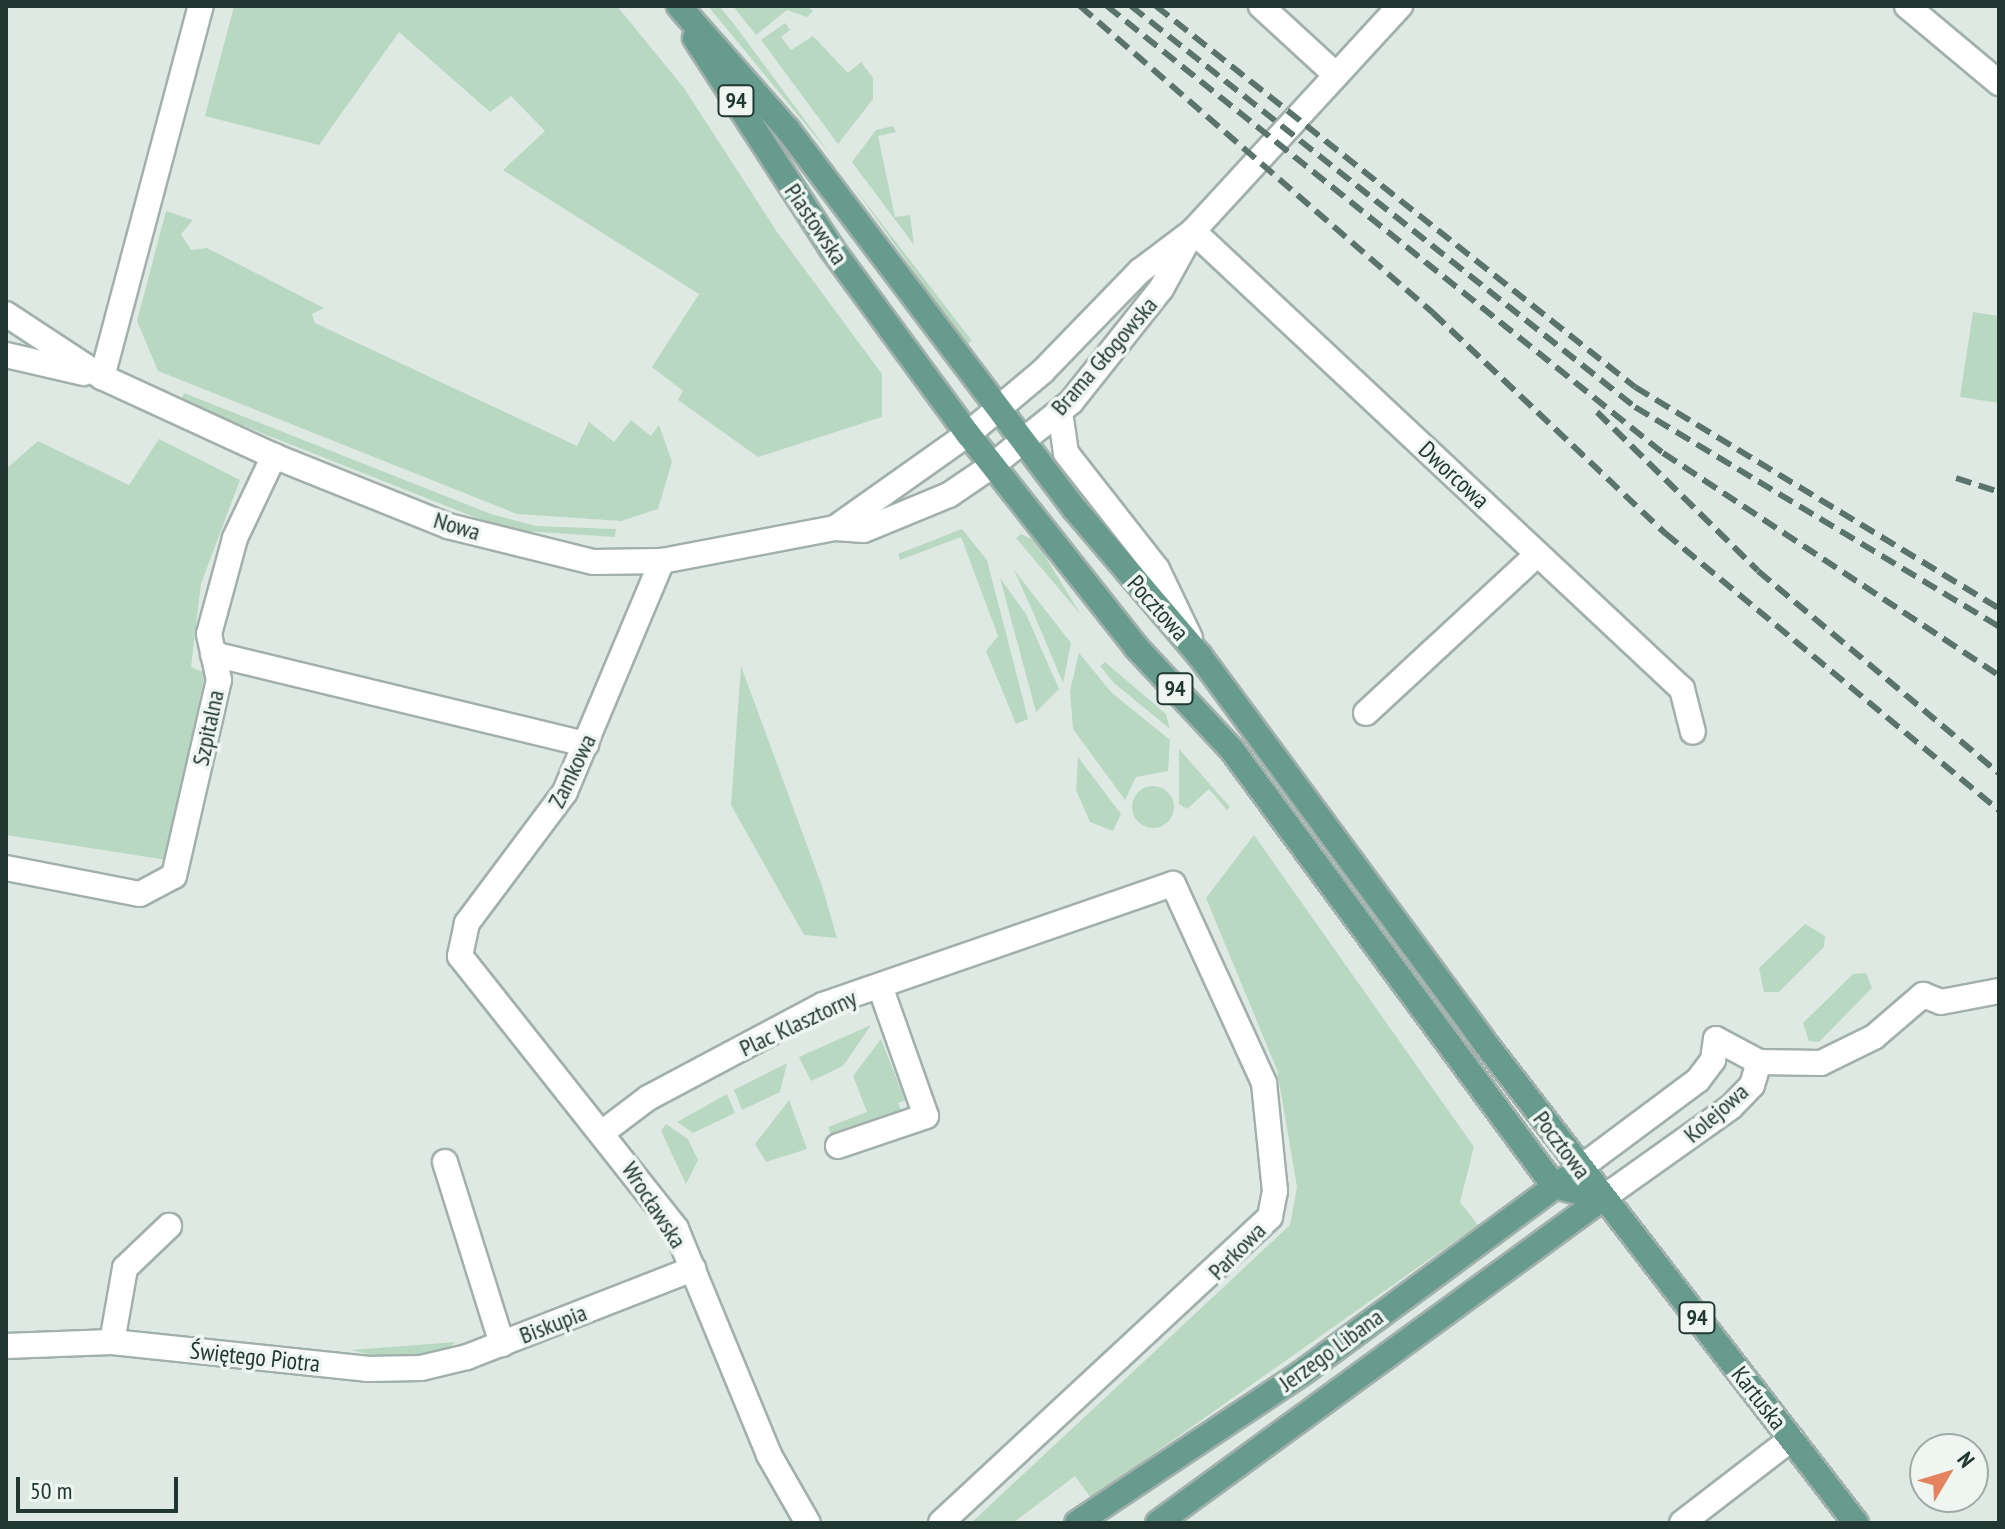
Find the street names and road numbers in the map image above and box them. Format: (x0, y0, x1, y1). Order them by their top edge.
road number: 94 (716, 83, 756, 119)
street label: Piastowska (778, 178, 854, 270)
street label: Brama Głogowska (1045, 291, 1163, 421)
street label: Dworcowa (1413, 435, 1495, 515)
street label: Nowa (430, 505, 484, 547)
street label: Pocztowa (1121, 569, 1195, 647)
road number: 94 (1155, 671, 1195, 707)
street label: Szpitalna (186, 688, 230, 768)
street label: Zamkowa (542, 729, 602, 813)
street label: Plac Klasztorny (735, 983, 861, 1063)
street label: Kolejowa (1678, 1077, 1754, 1149)
street label: Pocztowa (1527, 1105, 1597, 1185)
street label: Wrocławska (615, 1156, 693, 1254)
street label: Parkowa (1202, 1216, 1272, 1286)
street label: Biskupia (515, 1298, 591, 1350)
road number: 94 (1677, 1300, 1717, 1336)
street label: Jerzego Libana (1273, 1303, 1389, 1397)
street label: Świętego Piotra (189, 1336, 321, 1378)
street label: Kartuska (1725, 1361, 1793, 1435)

